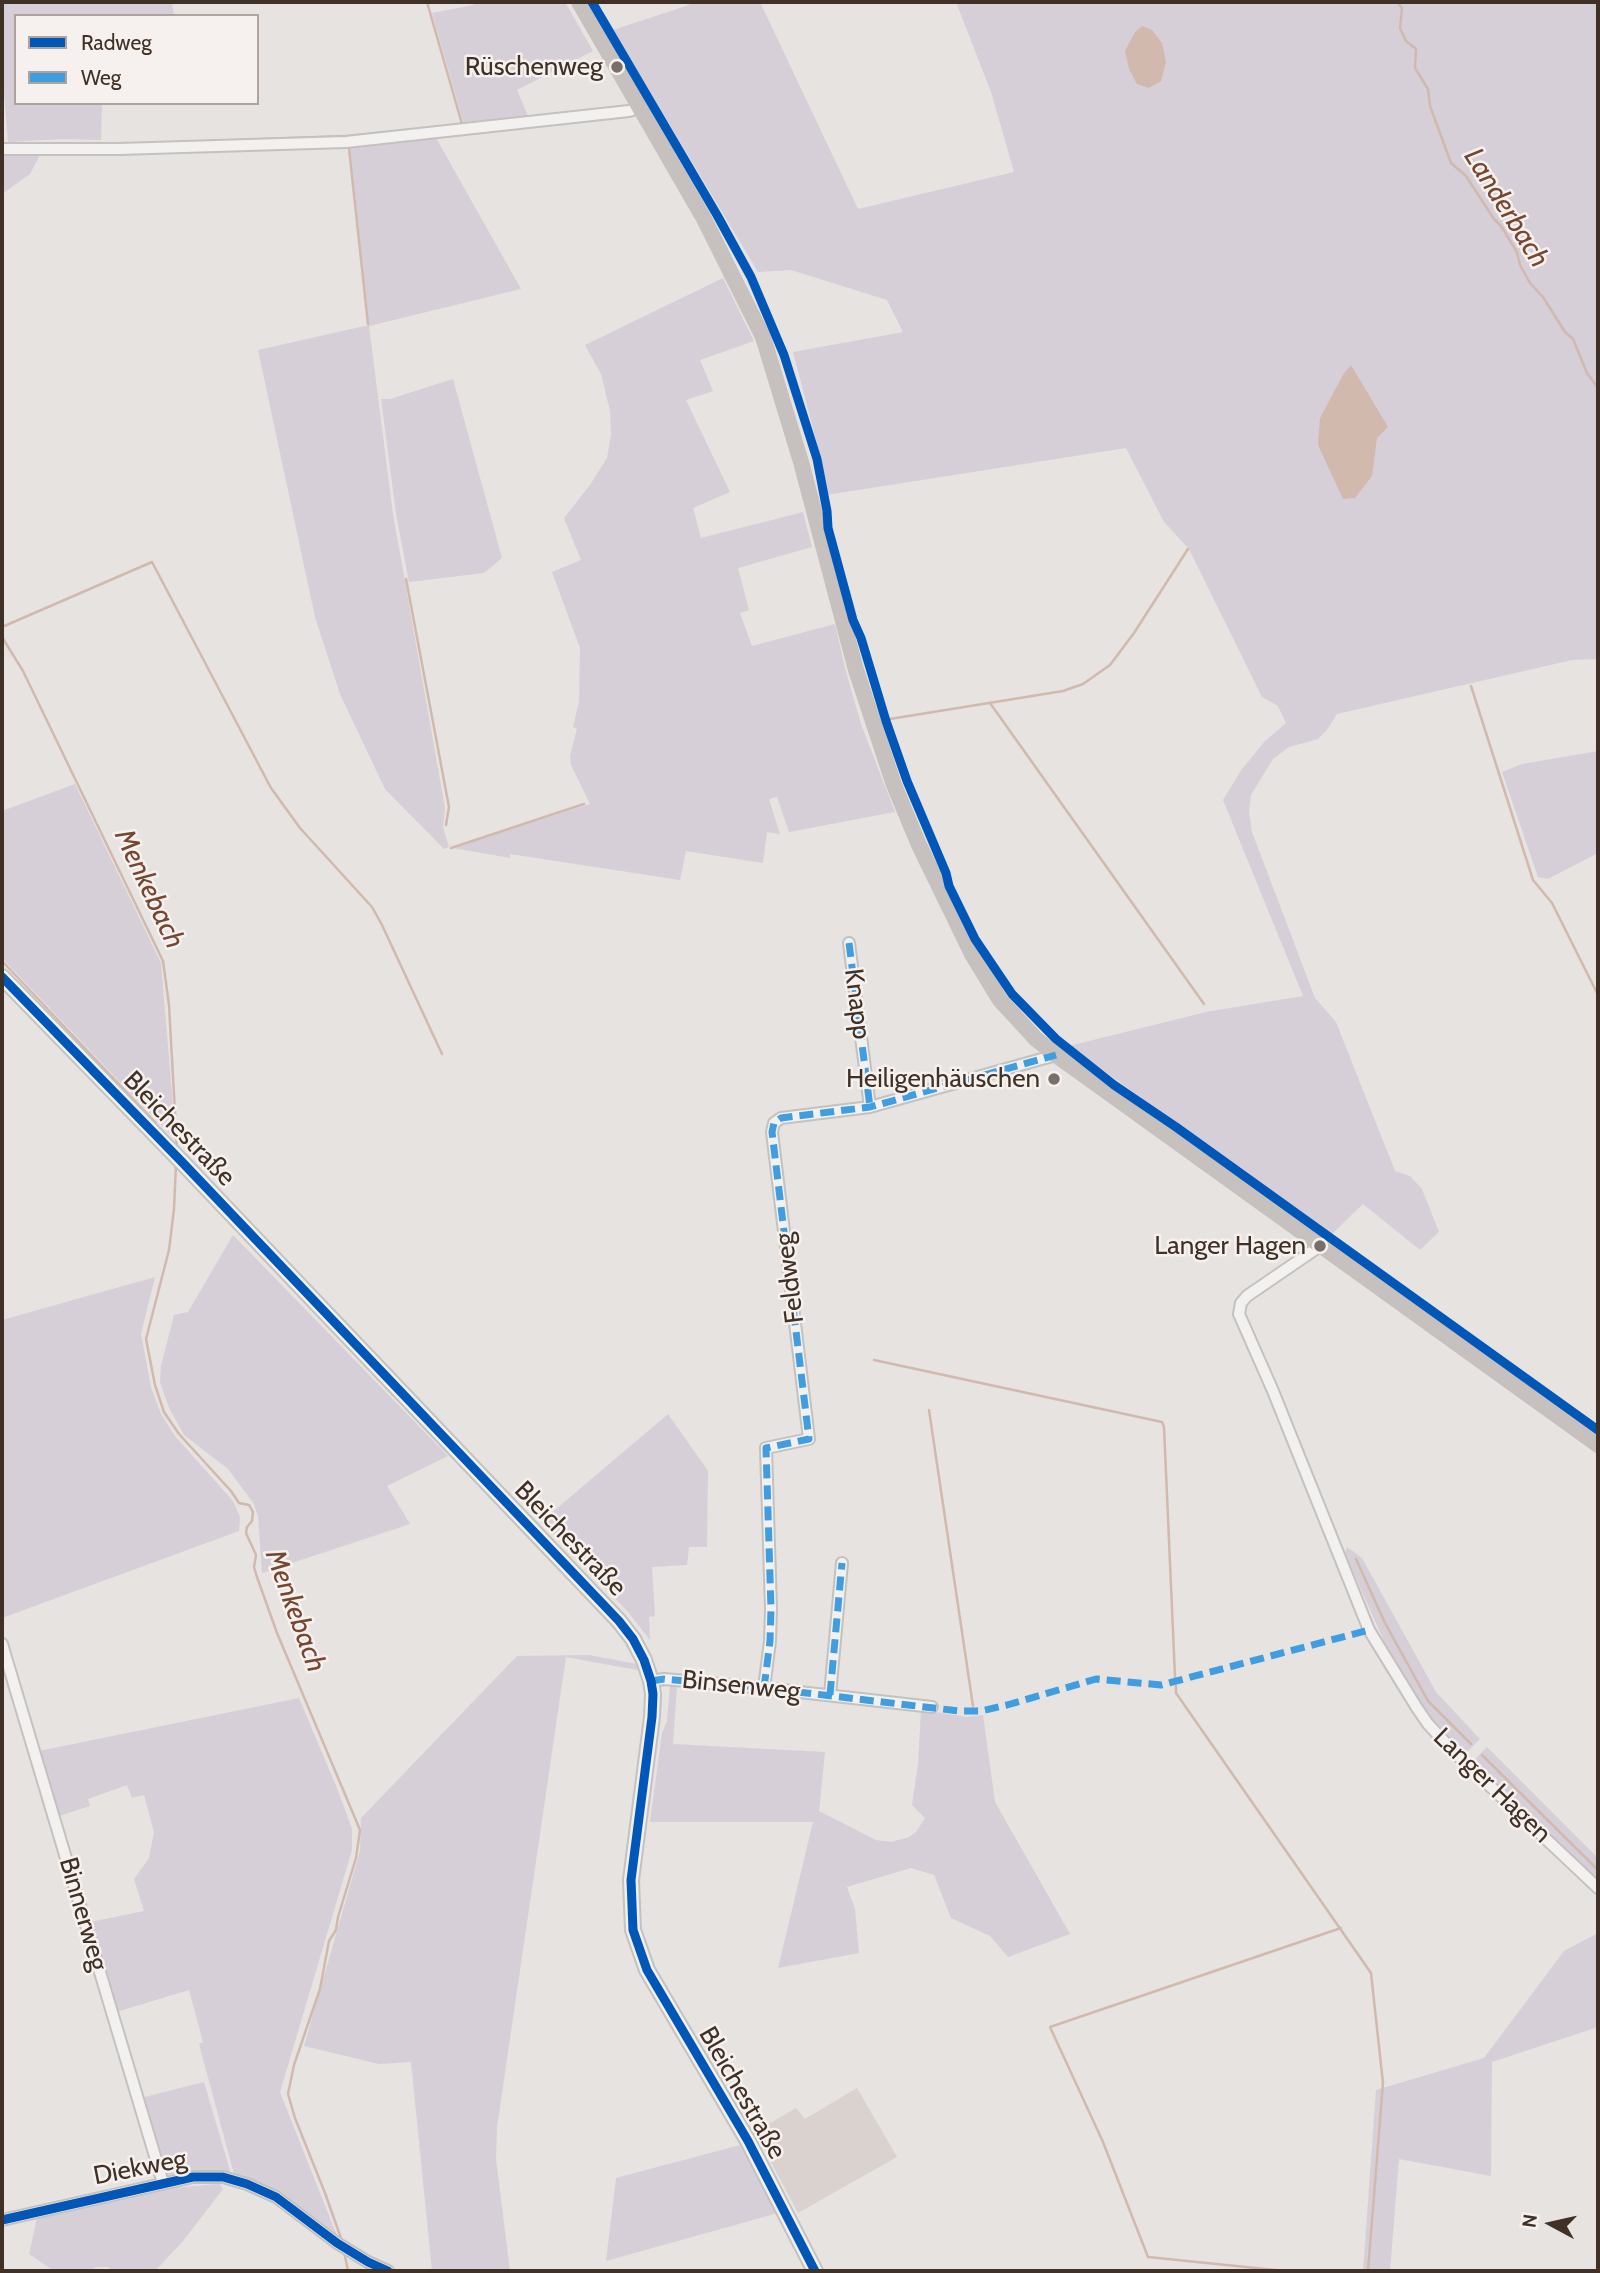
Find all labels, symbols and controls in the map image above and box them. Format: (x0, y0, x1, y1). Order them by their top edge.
legend (14, 14, 259, 105)
text: Radweg (81, 30, 152, 55)
place label: Rüschenweg (465, 51, 603, 83)
marker: Rüschenweg (609, 59, 625, 75)
text: Weg (81, 65, 121, 90)
water label: Landerbach (1456, 142, 1556, 274)
water label: Menkebach (107, 824, 191, 954)
street label: Knapp (837, 967, 877, 1041)
place label: Heiligenhäuschen (846, 1063, 1040, 1095)
street label: Bleichestraße (117, 1065, 241, 1193)
marker: Heiligenhäuschen (1046, 1071, 1062, 1087)
place label: Langer Hagen (1154, 1230, 1306, 1262)
street label: Feldweg (769, 1231, 811, 1325)
marker: Langer Hagen (1312, 1238, 1328, 1254)
street label: Bleichestraße (508, 1475, 632, 1603)
water label: Menkebach (257, 1545, 333, 1677)
street label: Binsenweg (680, 1664, 802, 1708)
street label: Langer Hagen (1427, 1722, 1557, 1850)
street label: Binnerweg (52, 1854, 114, 1974)
street label: Bleichestraße (692, 2021, 792, 2165)
street label: Diekweg (91, 2144, 189, 2192)
north arrow (1516, 2189, 1586, 2259)
text: N (1517, 2213, 1542, 2229)

